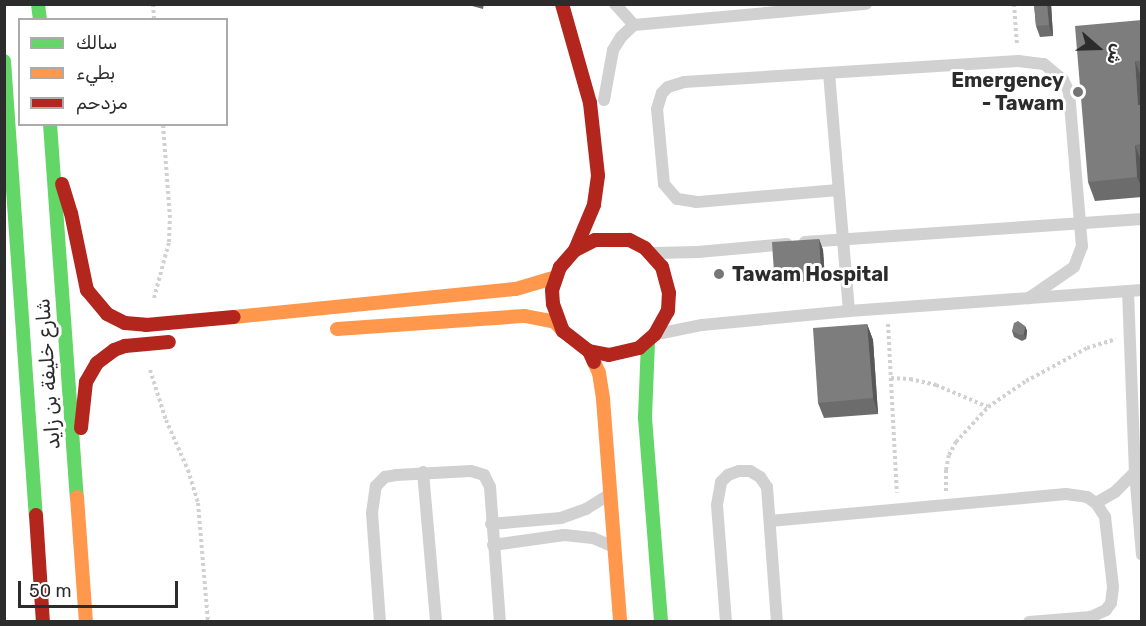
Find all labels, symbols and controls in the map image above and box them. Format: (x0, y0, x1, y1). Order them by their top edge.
legend (18, 18, 228, 126)
north arrow (1068, 18, 1128, 78)
text: سالك (76, 32, 117, 54)
text: ش (1103, 42, 1128, 67)
text: بطيء (76, 62, 115, 84)
place label: Emergency - Tawam (951, 68, 1064, 115)
marker: Emergency - Tawam (1069, 83, 1087, 101)
text: مزدحم (76, 92, 128, 114)
place label: Tawam Hospital (732, 262, 889, 286)
marker: Tawam Hospital (710, 265, 728, 283)
street label: شارع خليفة بن زايد (31, 298, 65, 450)
scale bar (21, 569, 182, 607)
text: 50 m (29, 580, 72, 602)

